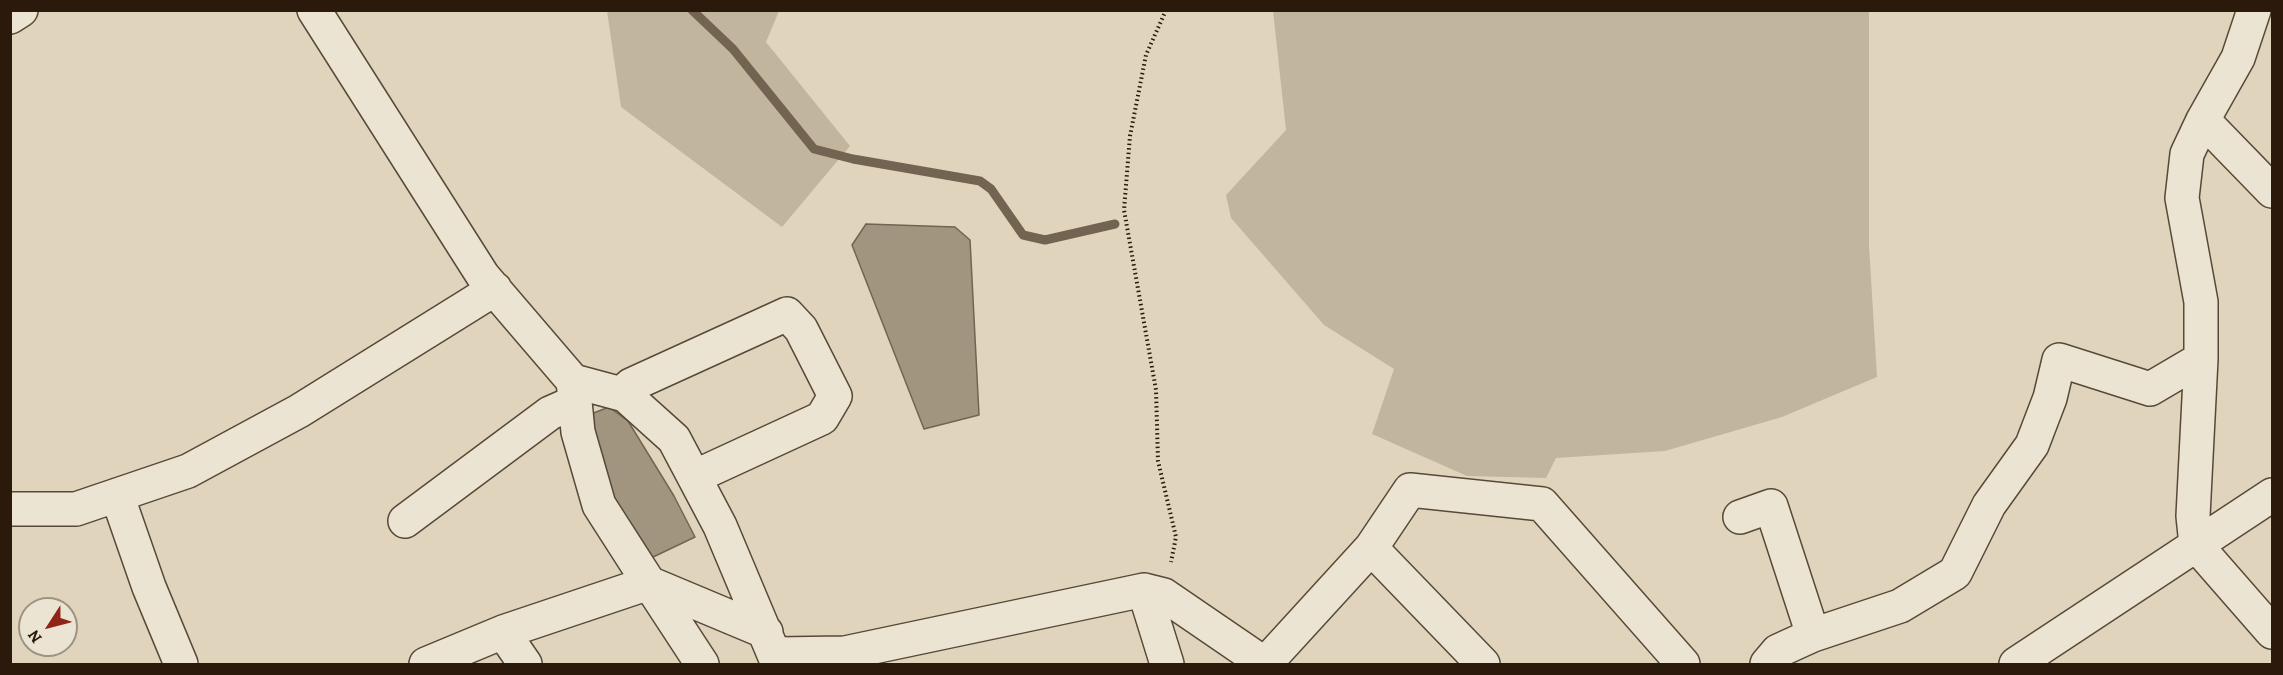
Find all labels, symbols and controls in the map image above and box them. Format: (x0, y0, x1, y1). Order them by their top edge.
north arrow (18, 597, 78, 657)
text: N (23, 625, 47, 648)

